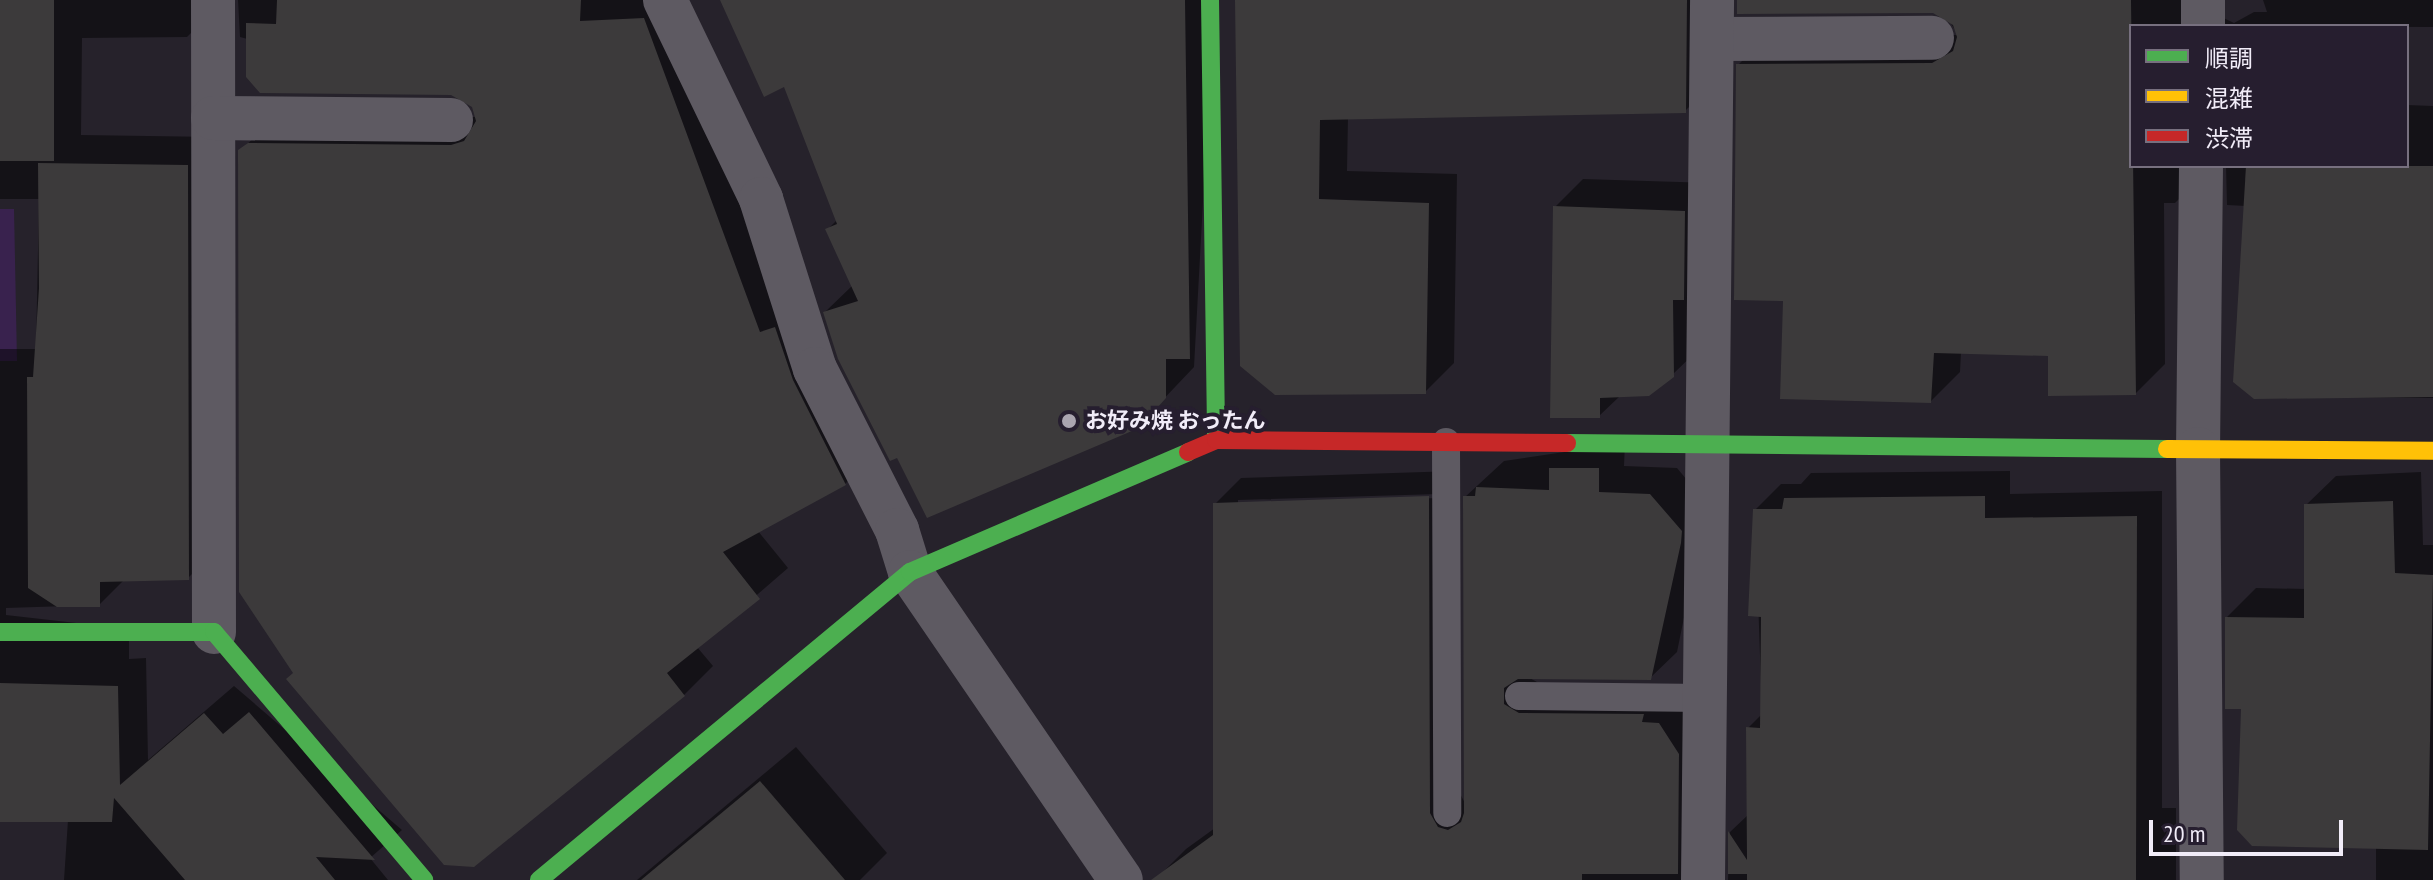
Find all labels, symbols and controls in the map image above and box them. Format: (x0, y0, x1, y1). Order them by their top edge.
legend (2129, 24, 2409, 168)
text: 順調 (2205, 43, 2253, 74)
text: 混雑 (2205, 83, 2253, 114)
text: 渋滞 (2205, 123, 2253, 154)
place label: お好み焼 おったん (1085, 408, 1266, 434)
marker: お好み焼 おったん (1060, 412, 1078, 430)
scale bar (2153, 804, 2347, 854)
text: 20 m (2163, 818, 2205, 849)

